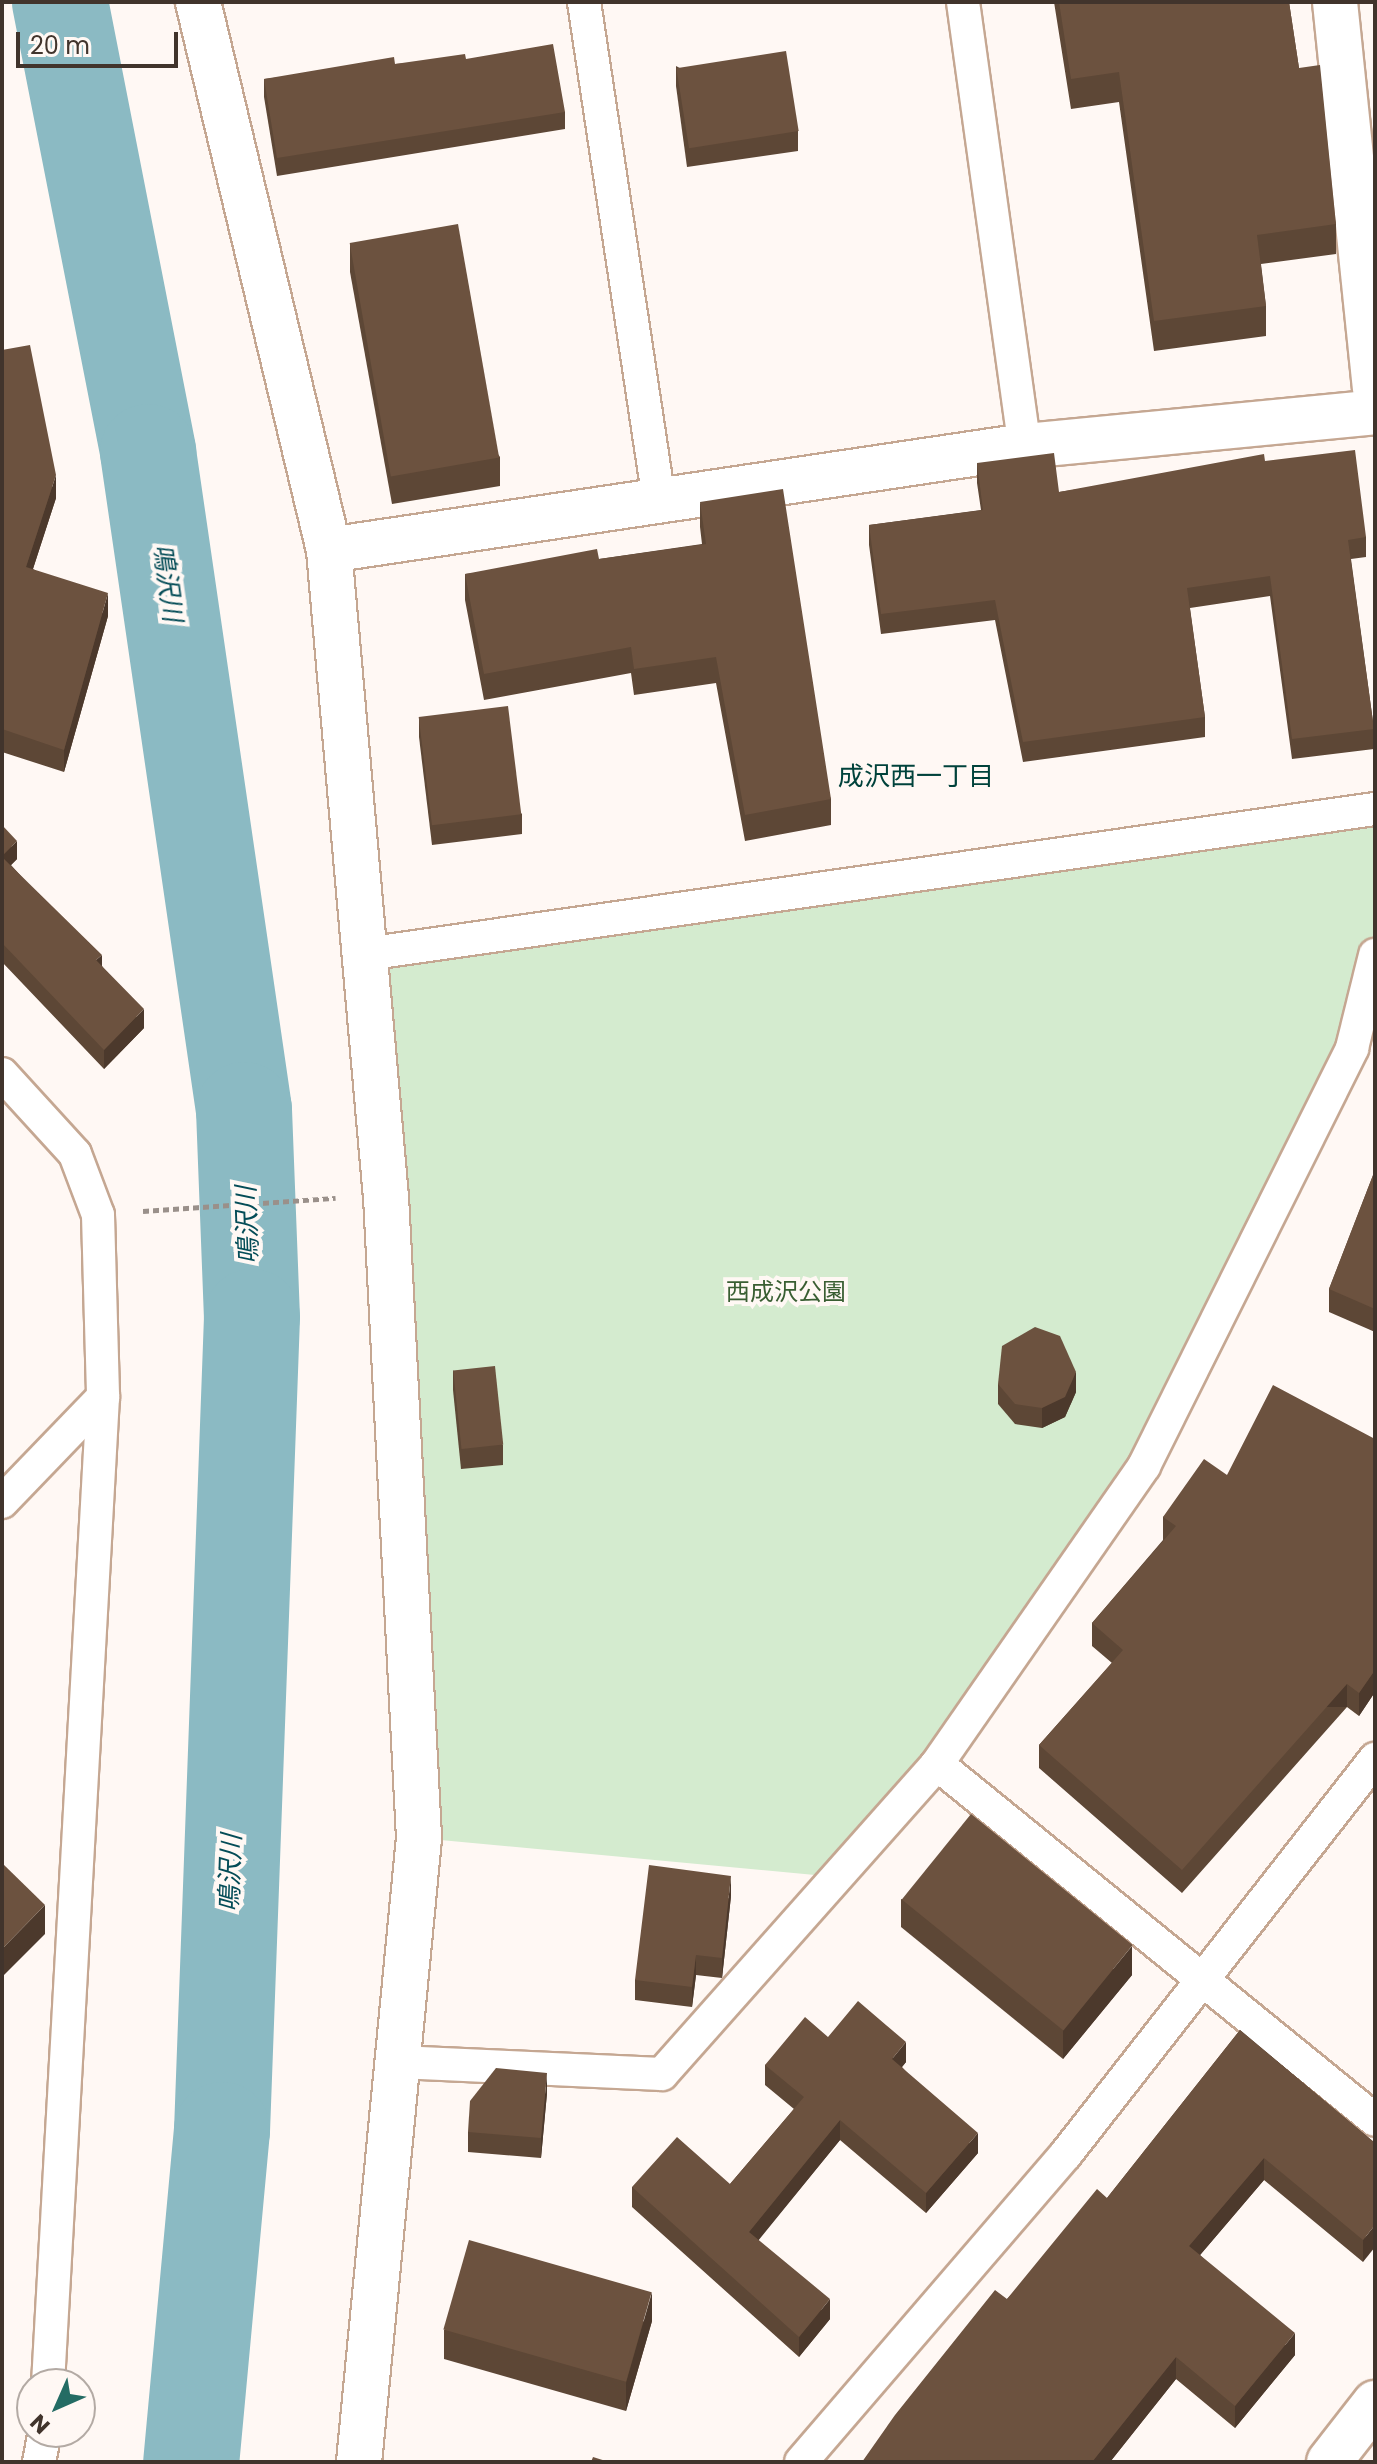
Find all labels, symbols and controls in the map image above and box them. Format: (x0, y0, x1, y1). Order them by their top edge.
scale bar (20, 16, 182, 66)
text: 20 m (30, 29, 90, 62)
water label: 鳴沢川 (146, 542, 188, 624)
district label: 成沢西一丁目 (838, 761, 994, 793)
water label: 鳴沢川 (231, 1185, 265, 1265)
park label: 西成沢公園 (726, 1278, 846, 1306)
water label: 鳴沢川 (214, 1833, 248, 1913)
north arrow (16, 2368, 96, 2448)
text: N (23, 2407, 57, 2441)

